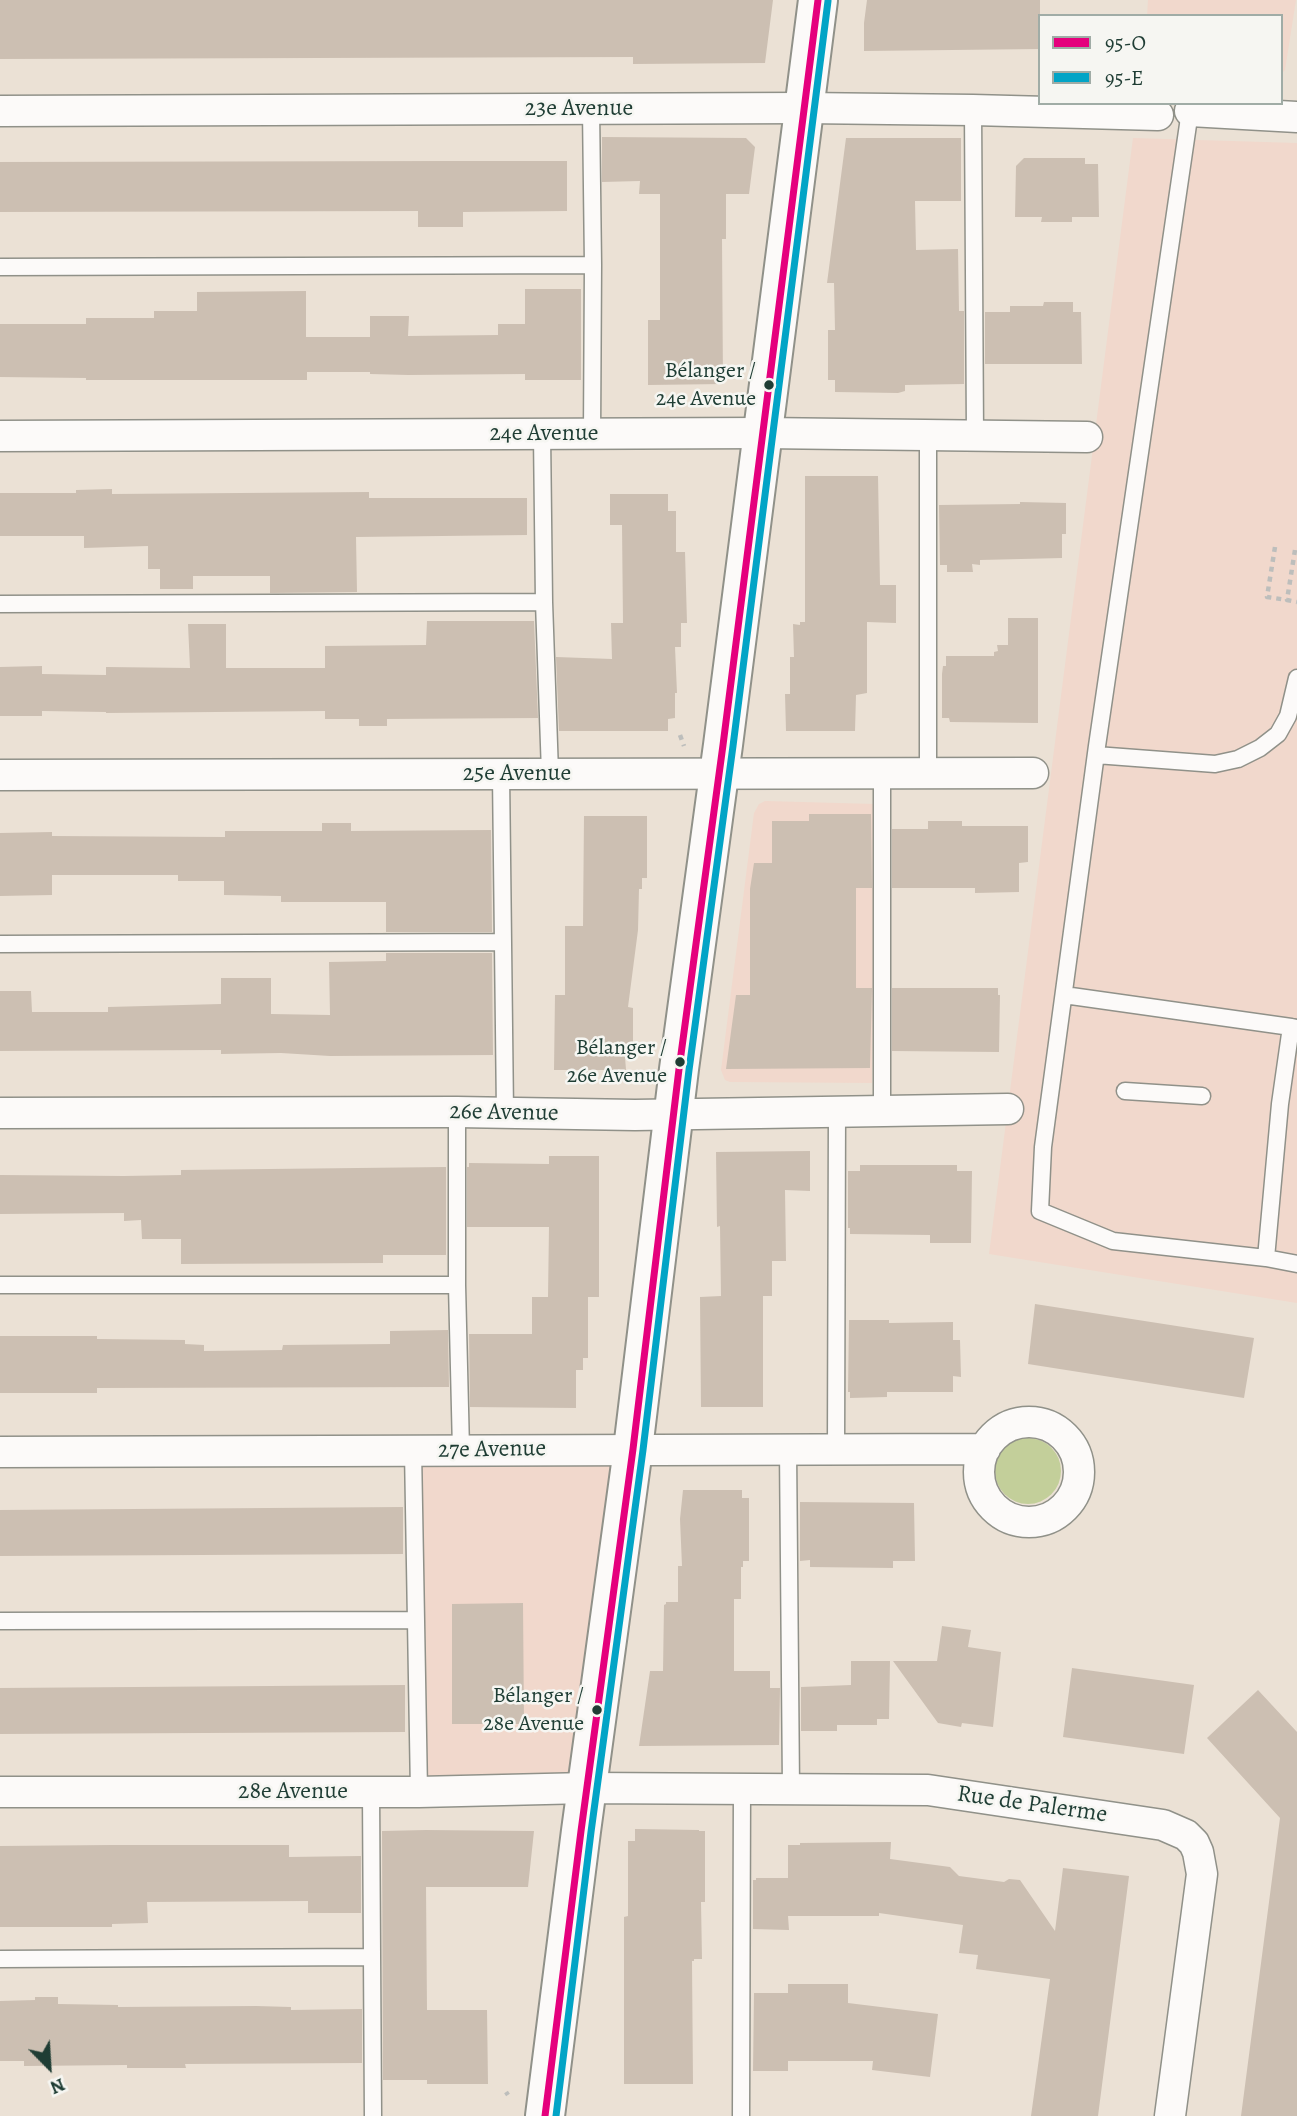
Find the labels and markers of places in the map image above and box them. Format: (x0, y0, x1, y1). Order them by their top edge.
place label: Bélanger / 24e Avenue (656, 359, 756, 410)
marker: Bélanger / 24e Avenue (762, 378, 776, 392)
place label: Bélanger / 26e Avenue (567, 1036, 667, 1088)
marker: Bélanger / 26e Avenue (673, 1055, 687, 1069)
place label: Bélanger / 28e Avenue (483, 1684, 584, 1736)
marker: Bélanger / 28e Avenue (590, 1703, 604, 1717)

